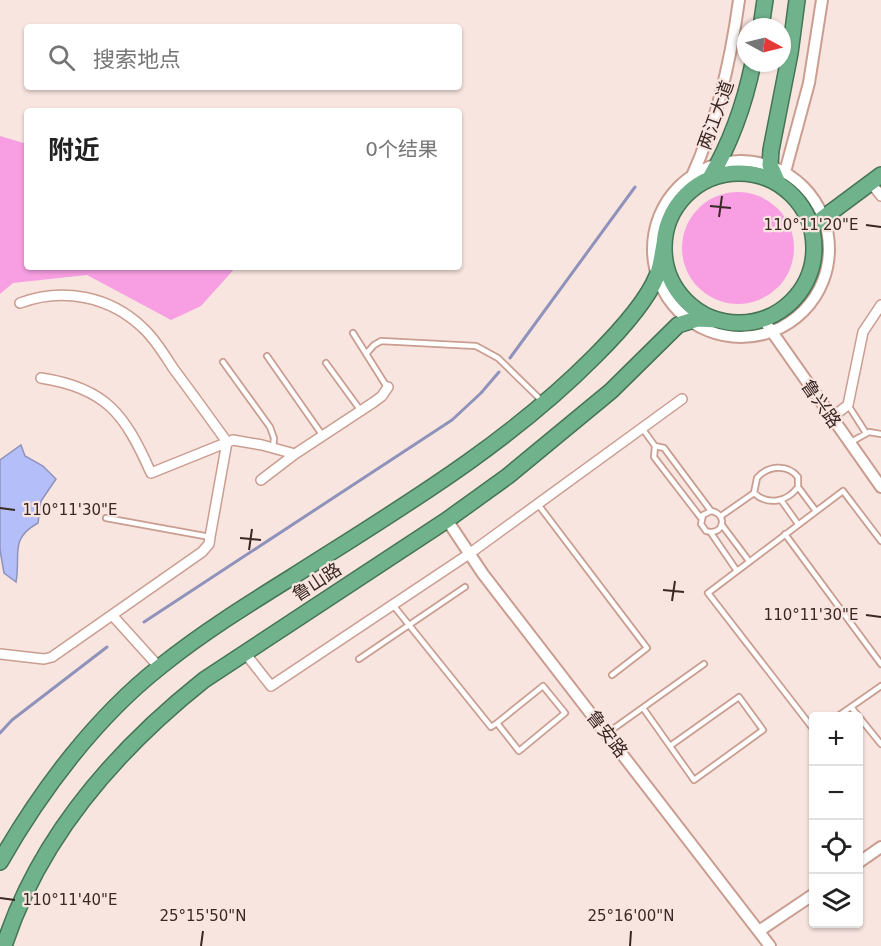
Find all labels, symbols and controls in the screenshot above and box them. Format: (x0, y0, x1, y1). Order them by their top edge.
north arrow (737, 18, 791, 72)
search box (24, 24, 462, 90)
icon: search (45, 41, 78, 74)
text: 搜索地点 (93, 47, 181, 72)
street label: 两江大道 (693, 77, 738, 152)
text: 附近 (48, 135, 100, 165)
text: 0个结果 (365, 137, 438, 161)
text: 110°11'20"E (764, 216, 858, 234)
street label: 鲁兴路 (797, 376, 845, 432)
text: 110°11'30"E (23, 501, 117, 519)
street label: 鲁山路 (288, 558, 345, 605)
text: 110°11'30"E (764, 606, 858, 624)
street label: 鲁安路 (582, 706, 632, 761)
map controls (809, 712, 863, 928)
button: + (809, 712, 863, 766)
button: − (809, 766, 863, 820)
button: locate (809, 820, 863, 874)
button: layers (809, 874, 863, 928)
text: 110°11'40"E (23, 891, 117, 909)
text: 25°15'50"N (159, 907, 247, 925)
text: 25°16'00"N (587, 907, 675, 925)

